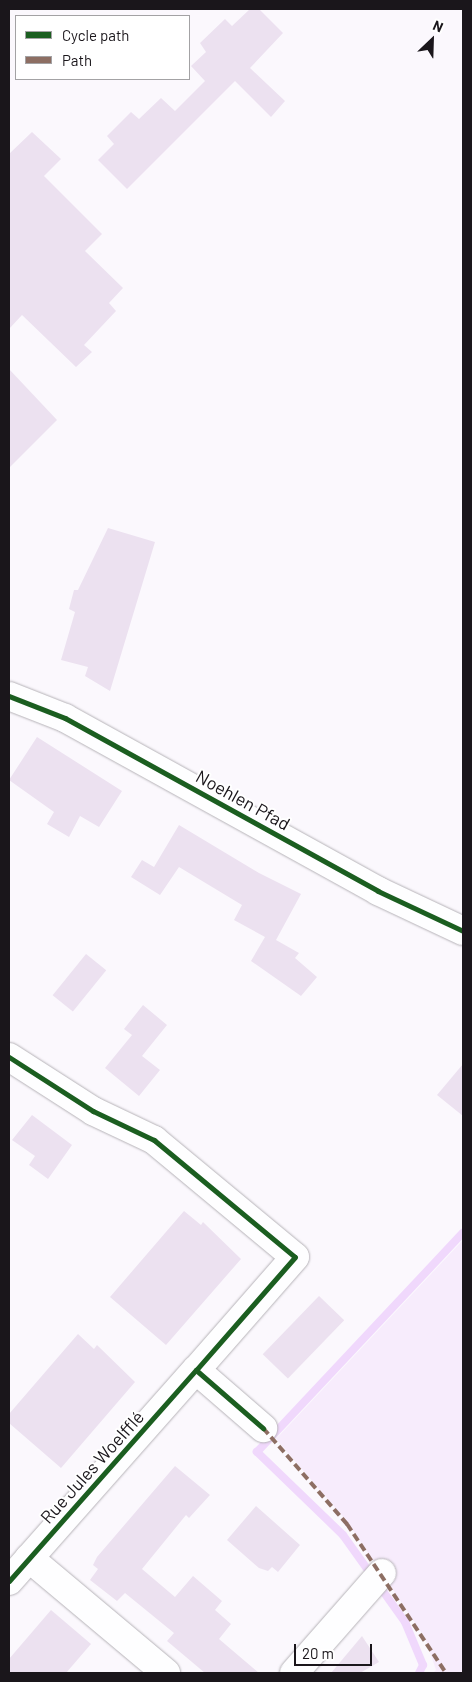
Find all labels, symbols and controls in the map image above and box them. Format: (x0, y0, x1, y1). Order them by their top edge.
legend (15, 15, 190, 80)
north arrow (407, 15, 457, 65)
text: N (431, 16, 446, 35)
text: Cycle path (62, 26, 129, 44)
text: Path (62, 51, 92, 69)
street label: Noehlen Pfad (192, 765, 294, 835)
street label: Rue Jules Woelfflé (36, 1406, 148, 1528)
scale bar (297, 1634, 374, 1666)
text: 20 m (302, 1644, 334, 1662)

